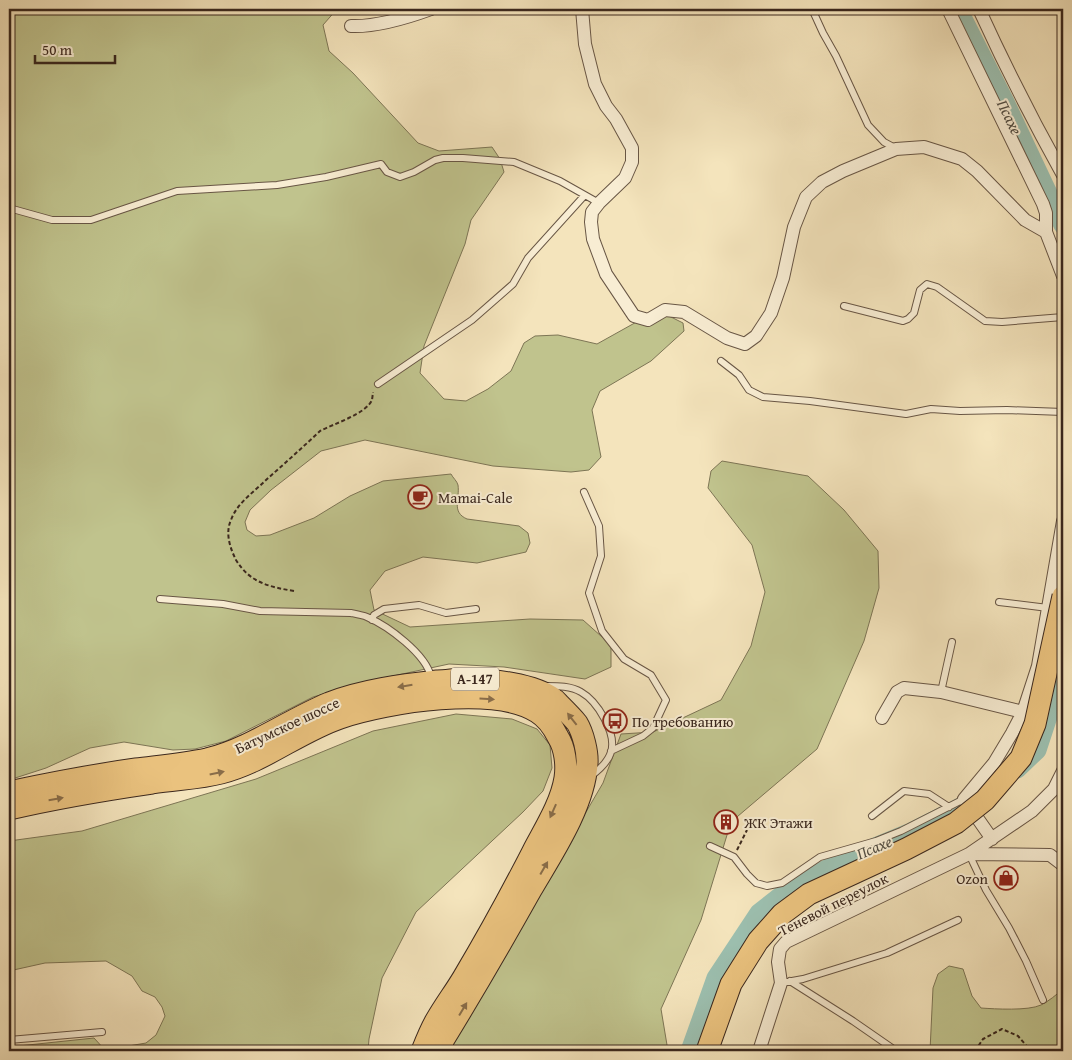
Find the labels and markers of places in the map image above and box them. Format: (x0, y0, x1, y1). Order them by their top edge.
cafe icon: Mamai-Cale (407, 484, 433, 510)
place label: Mamai-Cale (438, 487, 513, 508)
bus stop icon: По требованию (602, 708, 628, 734)
place label: По требованию (632, 711, 733, 732)
building icon: ЖК Этажи (713, 809, 739, 835)
place label: ЖК Этажи (743, 812, 813, 833)
shop icon: Ozon (993, 865, 1019, 891)
place label: Ozon (956, 868, 989, 889)

